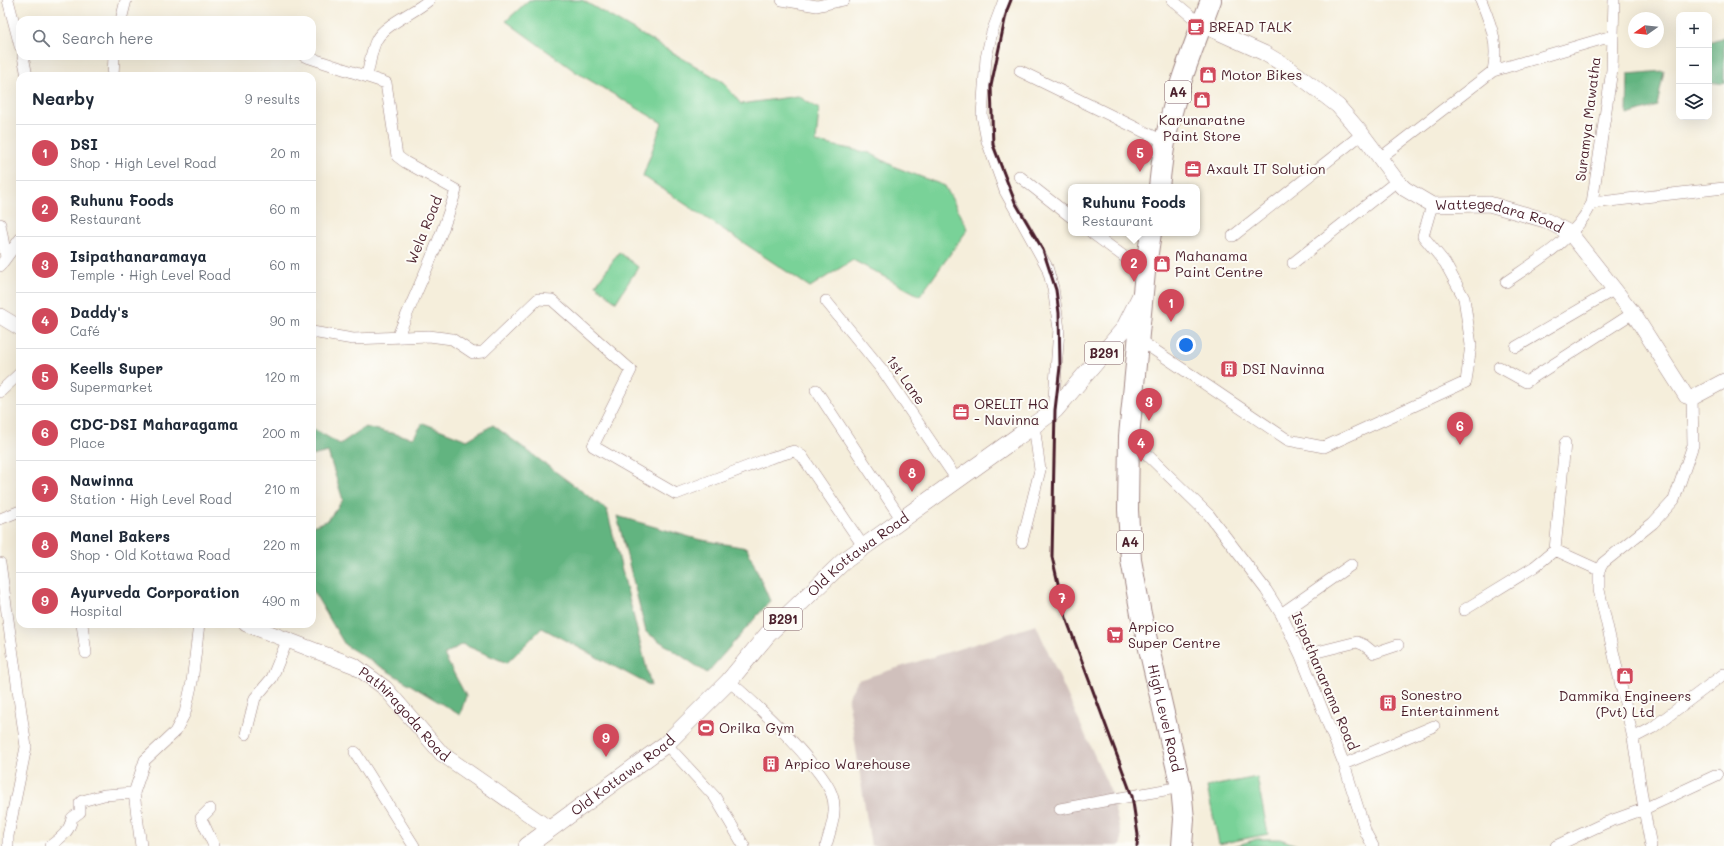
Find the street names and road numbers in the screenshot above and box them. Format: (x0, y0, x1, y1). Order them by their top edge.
street label: Suramya Mawatha (1570, 56, 1605, 182)
road number: A4 (1165, 81, 1191, 103)
street label: Wela Road (401, 193, 446, 267)
street label: Wattegedara Road (1435, 193, 1567, 237)
road number: B291 (1085, 342, 1123, 364)
street label: 1st Lane (883, 351, 930, 408)
street label: Old Kottawa Road (803, 508, 912, 600)
road number: A4 (1117, 531, 1143, 553)
road number: B291 (764, 608, 802, 630)
street label: Isipathanarama Road (1288, 609, 1363, 753)
street label: Pathiragoda Road (355, 662, 454, 766)
street label: High Level Road (1144, 662, 1187, 774)
street label: Old Kottawa Road (567, 730, 679, 820)

